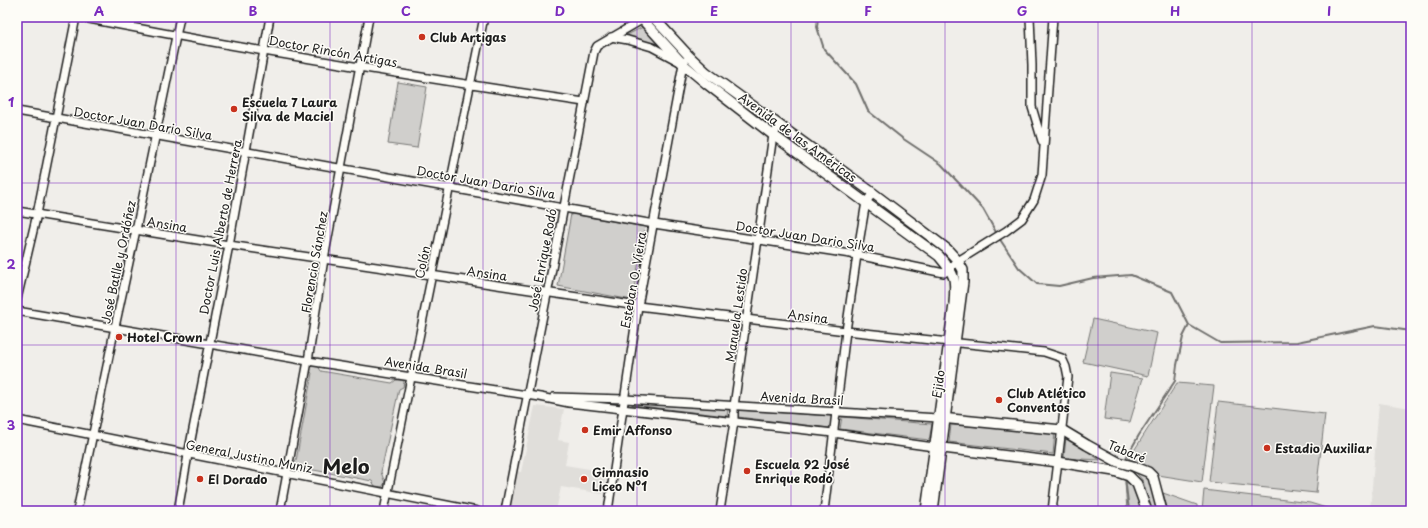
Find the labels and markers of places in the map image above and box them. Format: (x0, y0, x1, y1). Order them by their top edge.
place label: Club Artigas (430, 28, 506, 46)
marker: Club Artigas (417, 32, 427, 42)
place label: Escuela 7 Laura Silva de Maciel (242, 93, 338, 125)
marker: Escuela 7 Laura Silva de Maciel (229, 104, 239, 114)
place label: Hotel Crown (127, 328, 203, 346)
marker: Hotel Crown (114, 332, 124, 342)
place label: Club Atlético Conventos (1007, 384, 1086, 416)
marker: Club Atlético Conventos (994, 395, 1004, 405)
place label: Emir Affonso (593, 421, 672, 439)
marker: Emir Affonso (580, 425, 590, 435)
place label: Estadio Auxiliar (1275, 439, 1373, 457)
marker: Estadio Auxiliar (1262, 443, 1272, 453)
place label: Escuela 92 José Enrique Rodó (755, 455, 850, 487)
place label: Gimnasio Liceo Nº1 (592, 463, 648, 495)
marker: Escuela 92 José Enrique Rodó (742, 466, 752, 476)
place label: El Dorado (208, 470, 267, 488)
marker: El Dorado (195, 474, 205, 484)
marker: Gimnasio Liceo Nº1 (579, 474, 589, 484)

